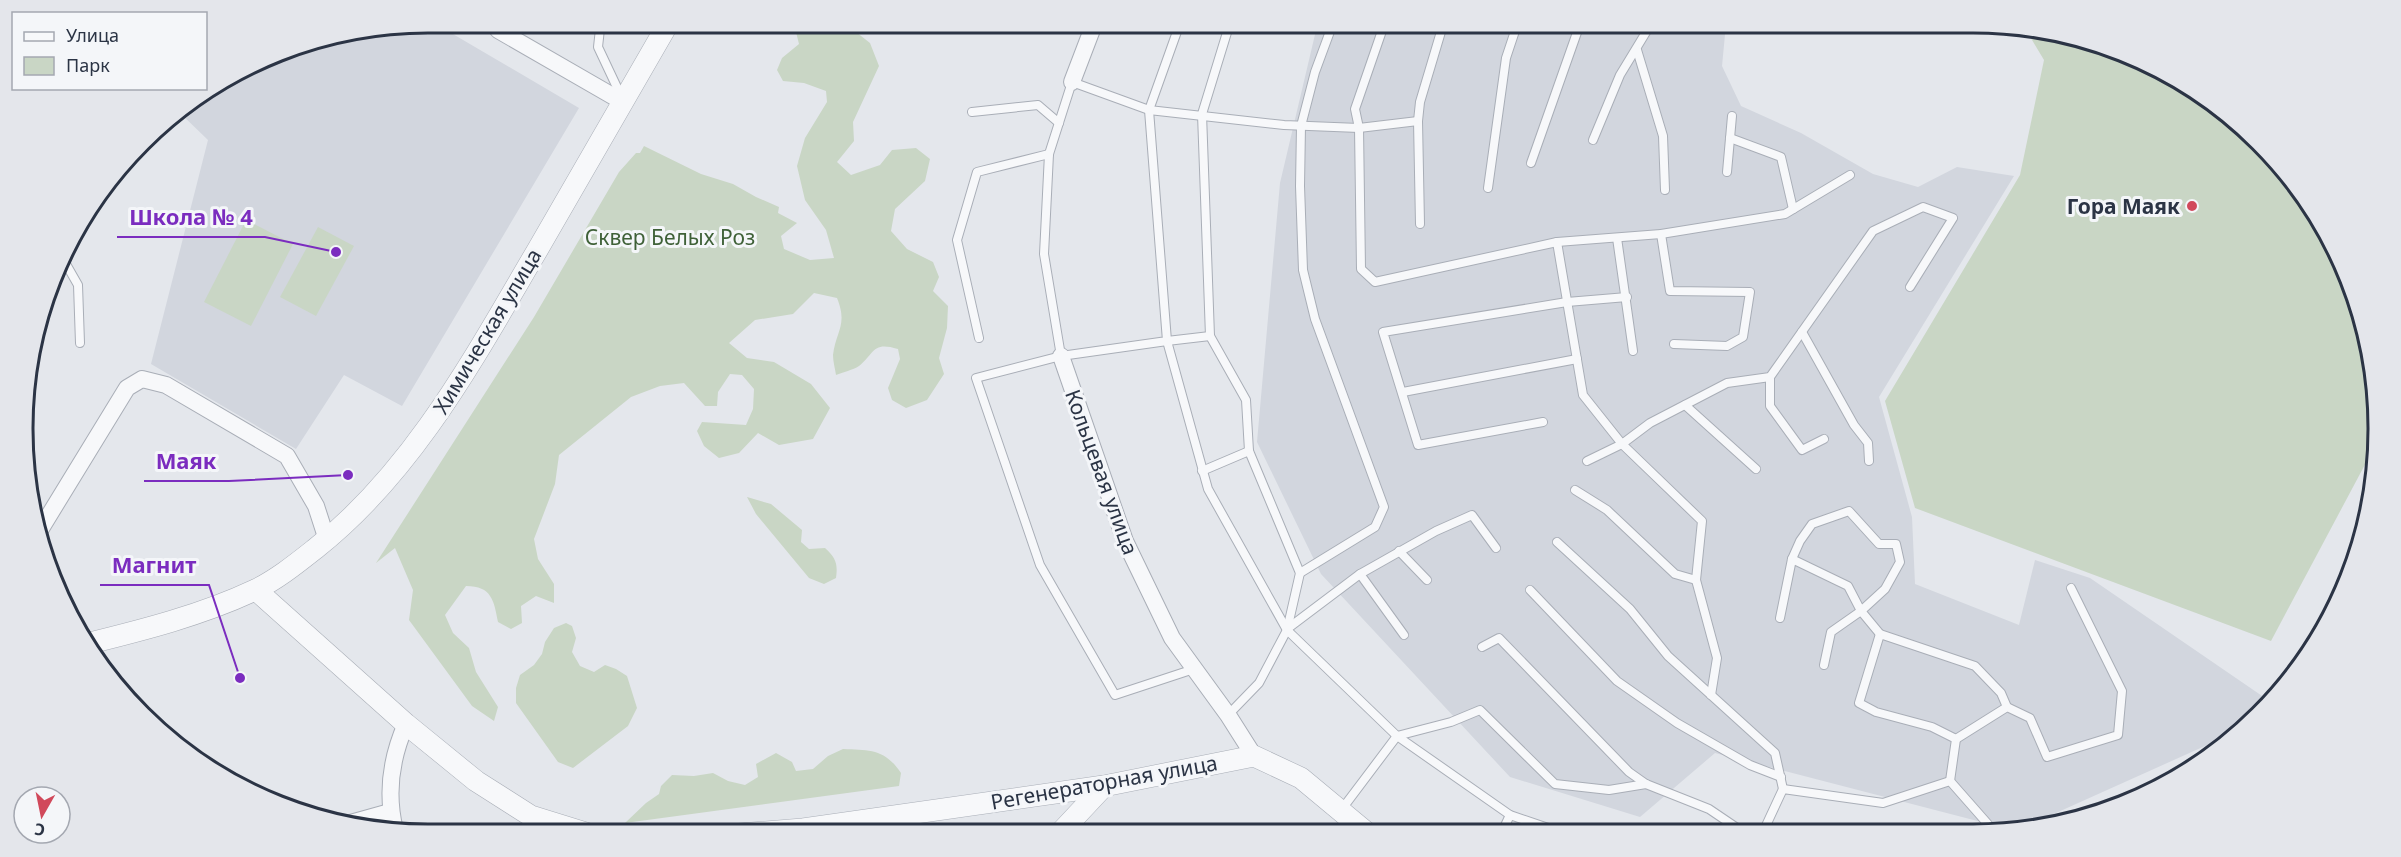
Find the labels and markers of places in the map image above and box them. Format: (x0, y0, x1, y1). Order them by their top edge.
place label: Гора Маяк (2067, 192, 2180, 220)
callout: Школа № 4 (117, 197, 265, 237)
marker: Гора Маяк (2185, 199, 2199, 213)
callout: Маяк (144, 441, 229, 481)
callout: Магнит (100, 545, 209, 585)

